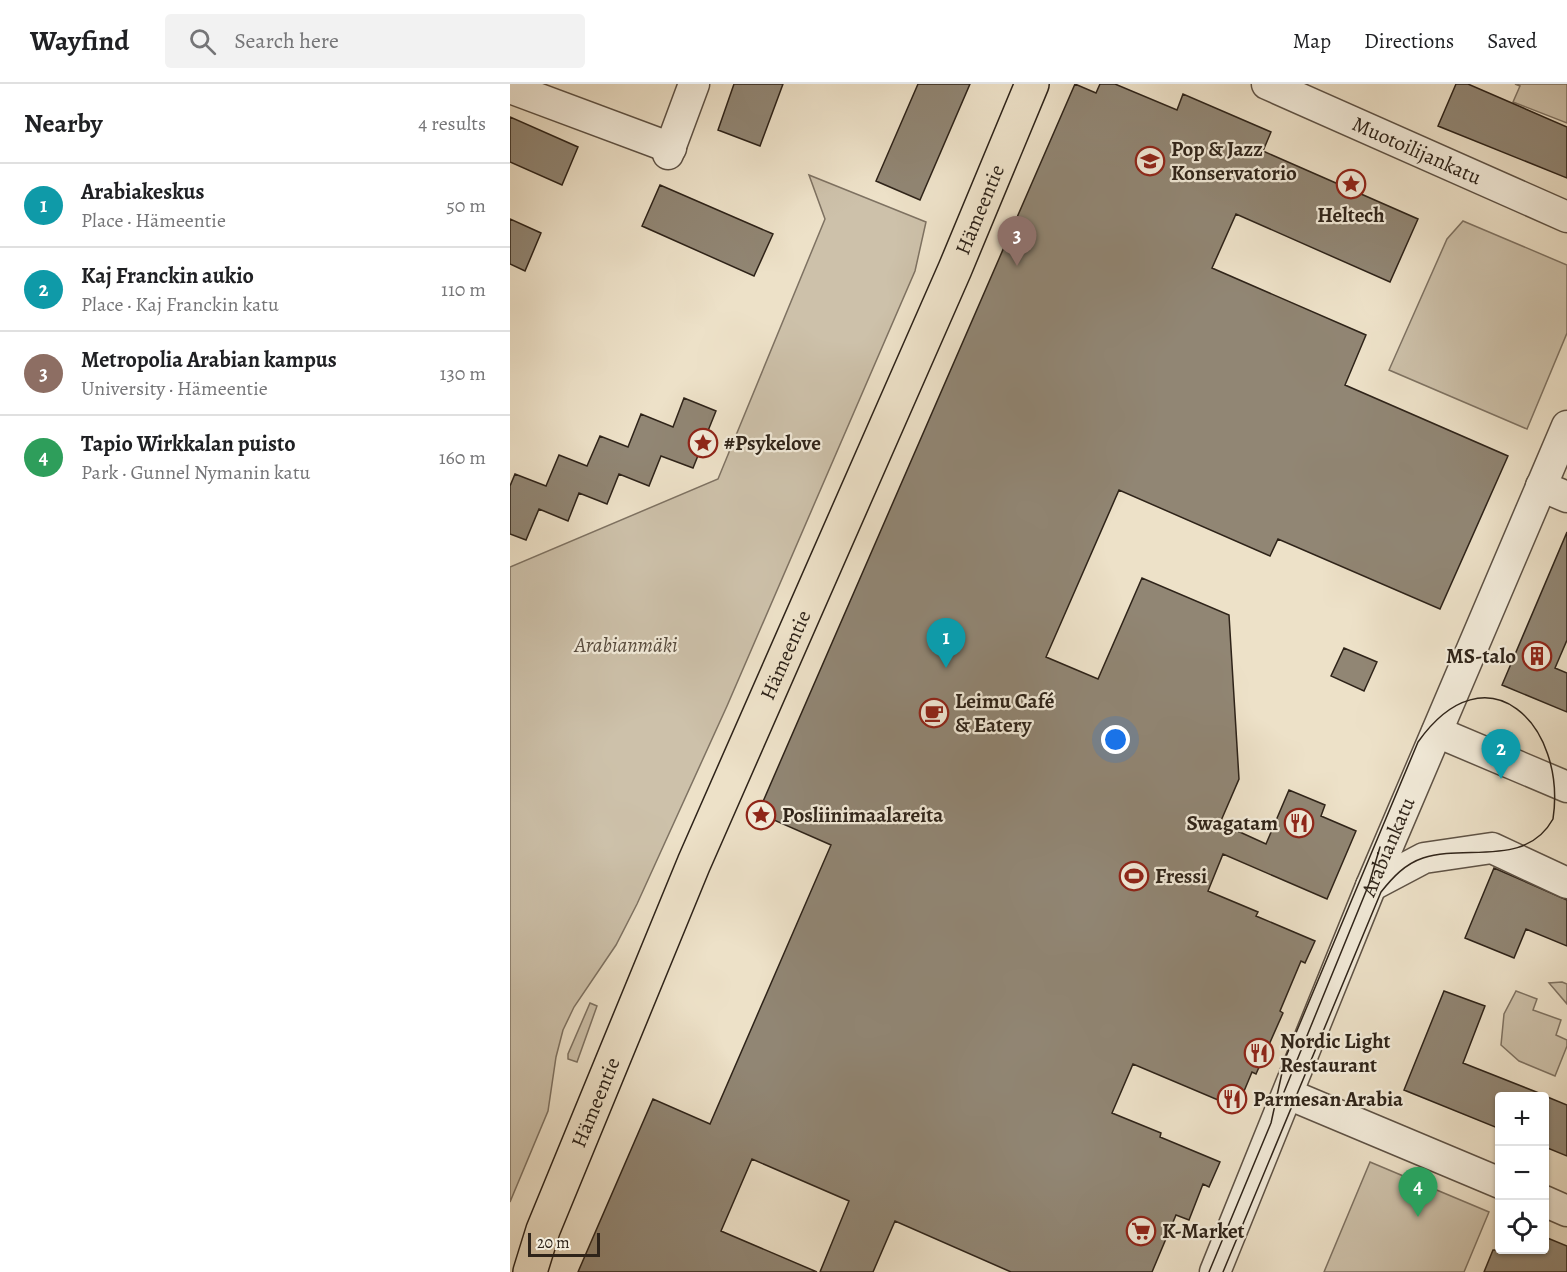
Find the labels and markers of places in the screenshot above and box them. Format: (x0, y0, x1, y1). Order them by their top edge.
place label: Pop & Jazz Konservatorio (1171, 135, 1297, 187)
school or university icon: Pop & Jazz Konservatorio (1134, 145, 1166, 177)
place icon: Heltech (1335, 168, 1367, 200)
place label: Heltech (1317, 201, 1385, 229)
pin: 3 (998, 216, 1036, 266)
place icon: #Psykelove (687, 427, 719, 459)
place label: #Psykelove (724, 429, 821, 457)
pin: 1 (926, 618, 966, 668)
building icon: MS-talo (1521, 640, 1553, 672)
place label: MS-talo (1446, 642, 1516, 670)
place label: Leimu Café & Eatery (955, 687, 1055, 739)
cafe icon: Leimu Café & Eatery (918, 697, 950, 729)
pin: 2 (1482, 730, 1520, 779)
place icon: Posliinimaalareita (745, 799, 777, 831)
place label: Posliinimaalareita (782, 801, 944, 829)
restaurant icon: Swagatam (1283, 807, 1315, 839)
place label: Swagatam (1186, 809, 1278, 837)
sports icon: Fressi (1118, 860, 1150, 892)
place label: Fressi (1155, 862, 1207, 890)
place label: Nordic Light Restaurant (1280, 1027, 1391, 1079)
restaurant icon: Nordic Light Restaurant (1243, 1037, 1275, 1069)
restaurant icon: Parmesan Arabia (1216, 1083, 1248, 1115)
place label: Parmesan Arabia (1253, 1085, 1404, 1113)
pin: 4 (1398, 1168, 1438, 1217)
supermarket icon: K-Market (1125, 1215, 1157, 1247)
place label: K-Market (1162, 1217, 1245, 1245)

